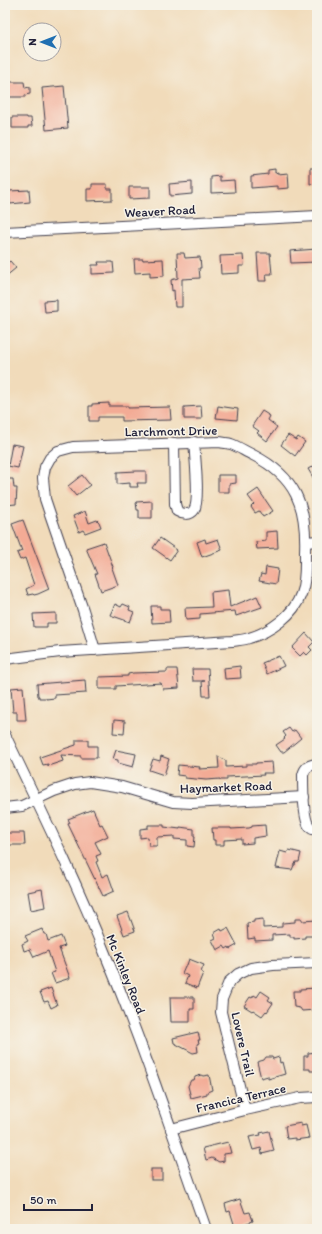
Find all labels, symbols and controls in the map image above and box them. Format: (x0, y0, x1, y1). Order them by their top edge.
north arrow (22, 22, 62, 62)
text: N (26, 38, 39, 46)
street label: Weaver Road (124, 202, 196, 220)
street label: Larchmont Drive (124, 423, 218, 439)
street label: Haymarket Road (180, 778, 272, 796)
street label: Mc Kinley Road (103, 932, 149, 1016)
street label: Lovere Trail (228, 1010, 258, 1078)
street label: Francica Terrace (195, 1080, 287, 1116)
scale bar (24, 1186, 92, 1212)
text: 50 m (30, 1193, 56, 1207)

